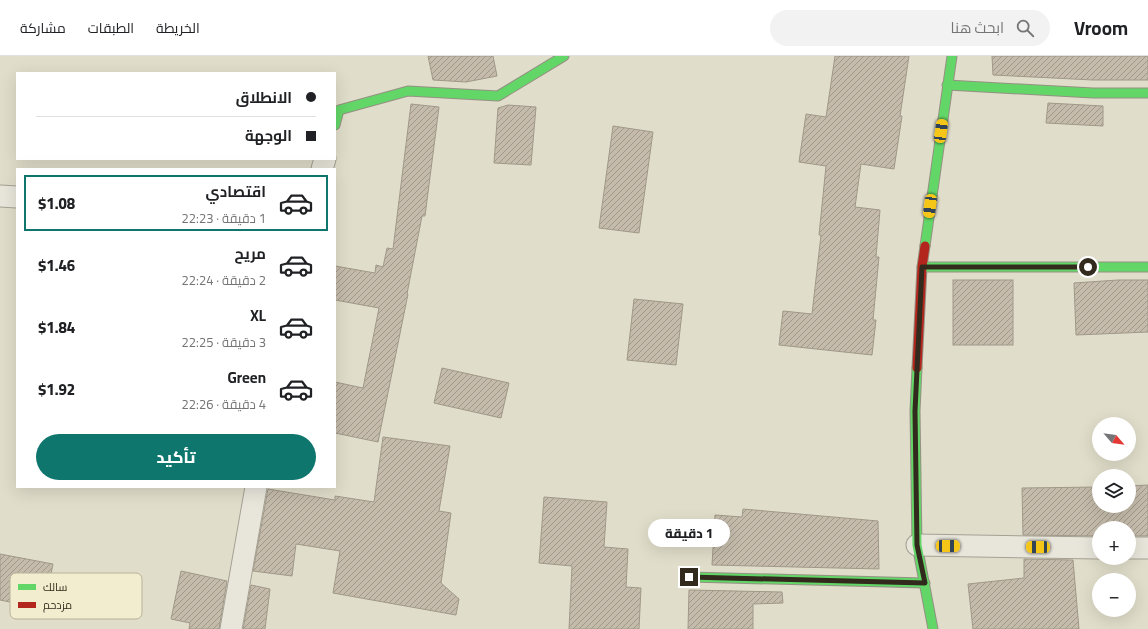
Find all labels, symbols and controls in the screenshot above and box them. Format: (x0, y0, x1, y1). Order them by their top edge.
search box (770, 10, 1050, 46)
text: Vroom (1074, 10, 1128, 46)
text: ابحث هنا (951, 13, 1004, 42)
text: مشاركة (20, 15, 66, 41)
text: الطبقات (88, 15, 134, 41)
text: الخريطة (156, 15, 200, 41)
icon: search (1014, 17, 1036, 39)
text: الانطلاق (236, 83, 292, 112)
car (933, 118, 949, 144)
text: الوجهة (245, 121, 292, 150)
text: اقتصادي (206, 177, 266, 206)
icon: car (278, 185, 314, 221)
text: $1.08 (38, 189, 75, 218)
car (922, 193, 938, 219)
text: 1 دقيقة · 22:23 (182, 206, 266, 230)
text: مريح (234, 239, 266, 268)
icon: car (278, 247, 314, 283)
text: $1.46 (38, 251, 75, 280)
route start (1079, 258, 1097, 276)
text: 2 دقيقة · 22:24 (182, 268, 266, 292)
text: XL (250, 301, 266, 330)
icon: car (278, 309, 314, 345)
text: $1.84 (38, 313, 75, 342)
text: 3 دقيقة · 22:25 (182, 330, 266, 354)
text: Green (228, 363, 266, 392)
icon: car (278, 371, 314, 407)
text: $1.92 (38, 375, 75, 404)
text: 4 دقيقة · 22:26 (182, 392, 266, 416)
north arrow (1092, 417, 1136, 461)
map controls (1092, 417, 1136, 617)
button: تأكيد (36, 434, 316, 480)
button: layers (1092, 469, 1136, 513)
callout: 1 دقيقة (648, 519, 730, 547)
text: 1 دقيقة (665, 521, 713, 545)
button: + (1092, 521, 1136, 565)
car (936, 540, 960, 552)
car (1026, 541, 1050, 553)
route end (680, 568, 698, 586)
legend (10, 573, 142, 619)
button: − (1092, 573, 1136, 617)
text: سالك (43, 577, 67, 597)
text: مزدحم (43, 595, 72, 615)

